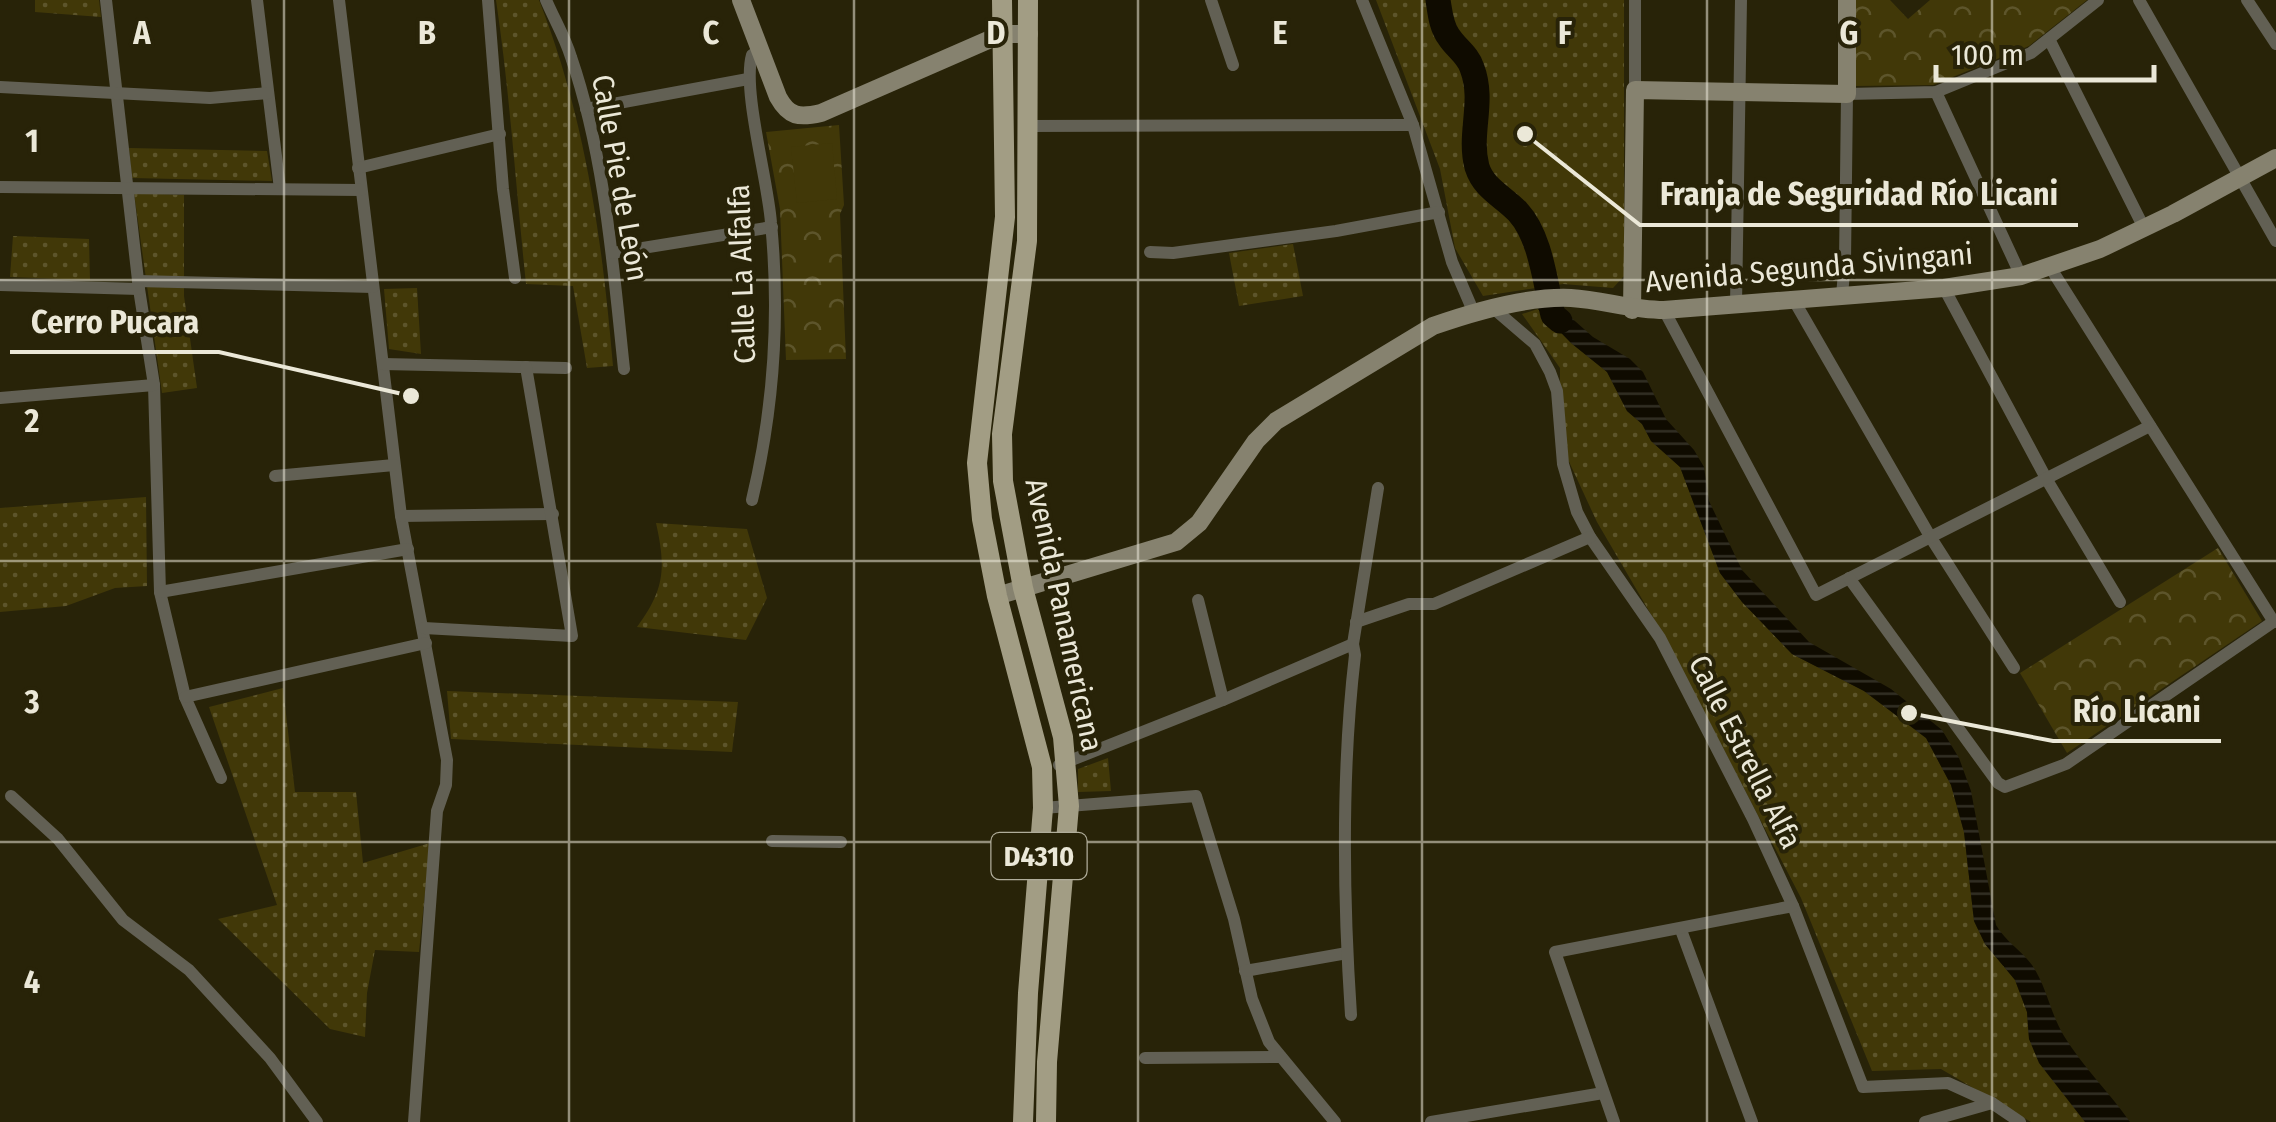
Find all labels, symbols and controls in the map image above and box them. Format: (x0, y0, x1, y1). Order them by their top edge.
text: A (132, 14, 151, 52)
text: B (418, 14, 436, 52)
text: C (703, 14, 720, 52)
text: D (986, 14, 1006, 52)
text: E (1272, 14, 1288, 52)
text: F (1558, 14, 1572, 52)
text: G (1840, 14, 1858, 52)
scale bar (1936, 20, 2154, 82)
text: 100 m (1951, 37, 2024, 73)
street label: Calle Pie de León (584, 72, 656, 284)
text: 1 (25, 122, 39, 160)
callout: Franja de Seguridad Río Licani (1640, 163, 2078, 225)
text: Franja de Seguridad Río Licani (1660, 175, 2058, 213)
street label: Calle La Alfalfa (721, 184, 763, 364)
street label: Avenida Segunda Sivingani (1644, 236, 1974, 300)
callout: Cerro Pucara (10, 290, 219, 352)
text: Cerro Pucara (31, 303, 199, 341)
text: 2 (24, 402, 40, 440)
street label: Avenida Panamericana (1017, 475, 1111, 755)
street label: Calle Estrella Alfa (1681, 649, 1809, 855)
callout: Río Licani (2053, 679, 2221, 741)
text: 3 (23, 683, 40, 721)
text: Río Licani (2073, 692, 2201, 730)
road number: D4310 (992, 833, 1086, 879)
text: 4 (24, 963, 40, 1001)

